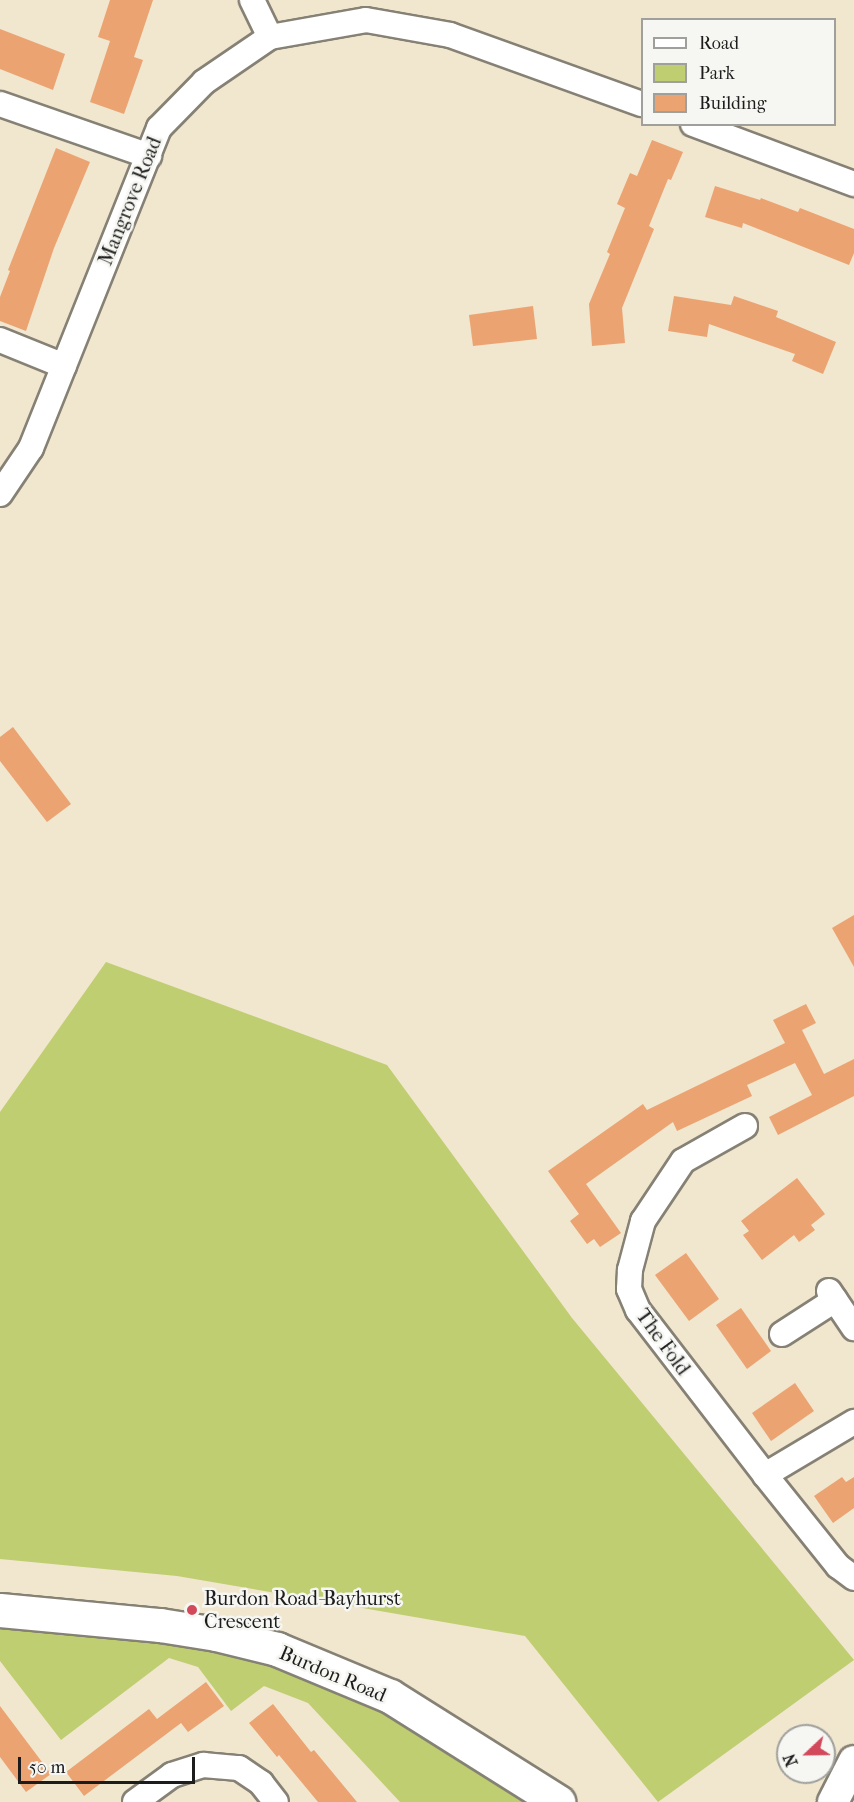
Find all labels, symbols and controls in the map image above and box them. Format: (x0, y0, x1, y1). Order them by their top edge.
legend (641, 18, 836, 126)
text: Road (699, 33, 739, 54)
text: Park (699, 63, 735, 84)
text: Building (699, 93, 766, 114)
street label: Mangrove Road (93, 133, 167, 269)
street label: The Fold (631, 1304, 695, 1380)
place label: Burdon Road-Bayhurst Crescent (204, 1586, 401, 1633)
marker: Burdon Road-Bayhurst Crescent (185, 1603, 199, 1617)
street label: Burdon Road (276, 1641, 390, 1707)
north arrow (776, 1724, 836, 1784)
scale bar (21, 1745, 198, 1783)
text: N (780, 1751, 802, 1769)
text: 50 m (29, 1757, 65, 1778)

